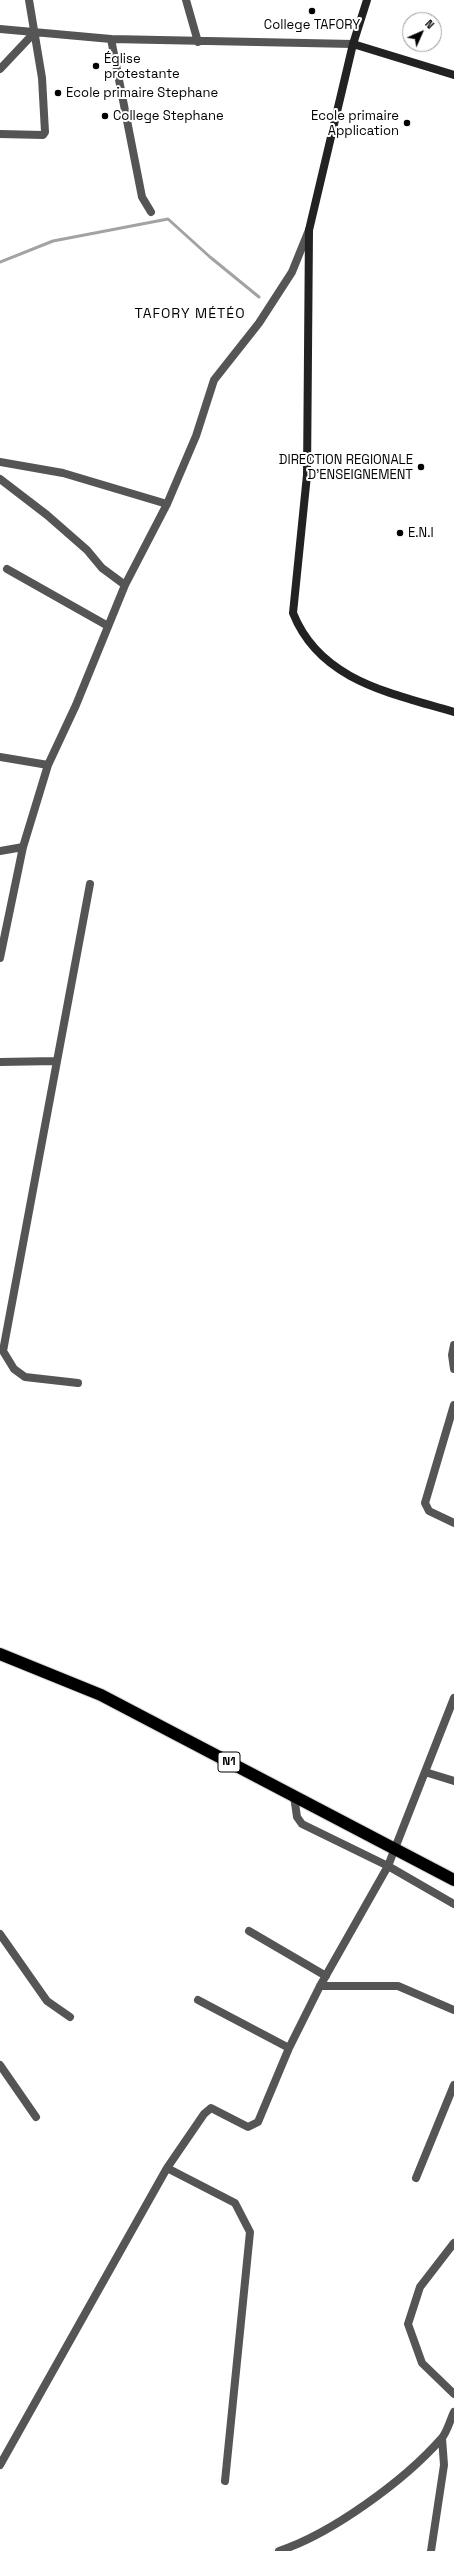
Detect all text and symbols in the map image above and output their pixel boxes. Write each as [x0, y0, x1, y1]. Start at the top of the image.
marker: College TAFORY [307, 6, 317, 16]
north arrow [402, 12, 442, 52]
place label: College TAFORY [264, 17, 360, 33]
text: N [422, 17, 437, 32]
place label: Église protestante [104, 51, 180, 82]
marker: Église protestante [91, 61, 101, 71]
place label: Ecole primaire Stephane [66, 85, 218, 101]
marker: Ecole primaire Stephane [53, 88, 63, 98]
place label: College Stephane [113, 108, 224, 124]
place label: Ecole primaire Application [311, 108, 399, 139]
marker: College Stephane [100, 111, 110, 121]
marker: Ecole primaire Application [402, 118, 412, 128]
district label: TAFORY MÉTÉO [134, 306, 246, 322]
place label: DIRECTION REGIONALE D'ENSEIGNEMENT [279, 452, 413, 483]
marker: DIRECTION REGIONALE D'ENSEIGNEMENT [416, 462, 426, 472]
place label: E.N.I [408, 525, 434, 541]
marker: E.N.I [395, 528, 405, 538]
road number: N1 [218, 1752, 240, 1772]

